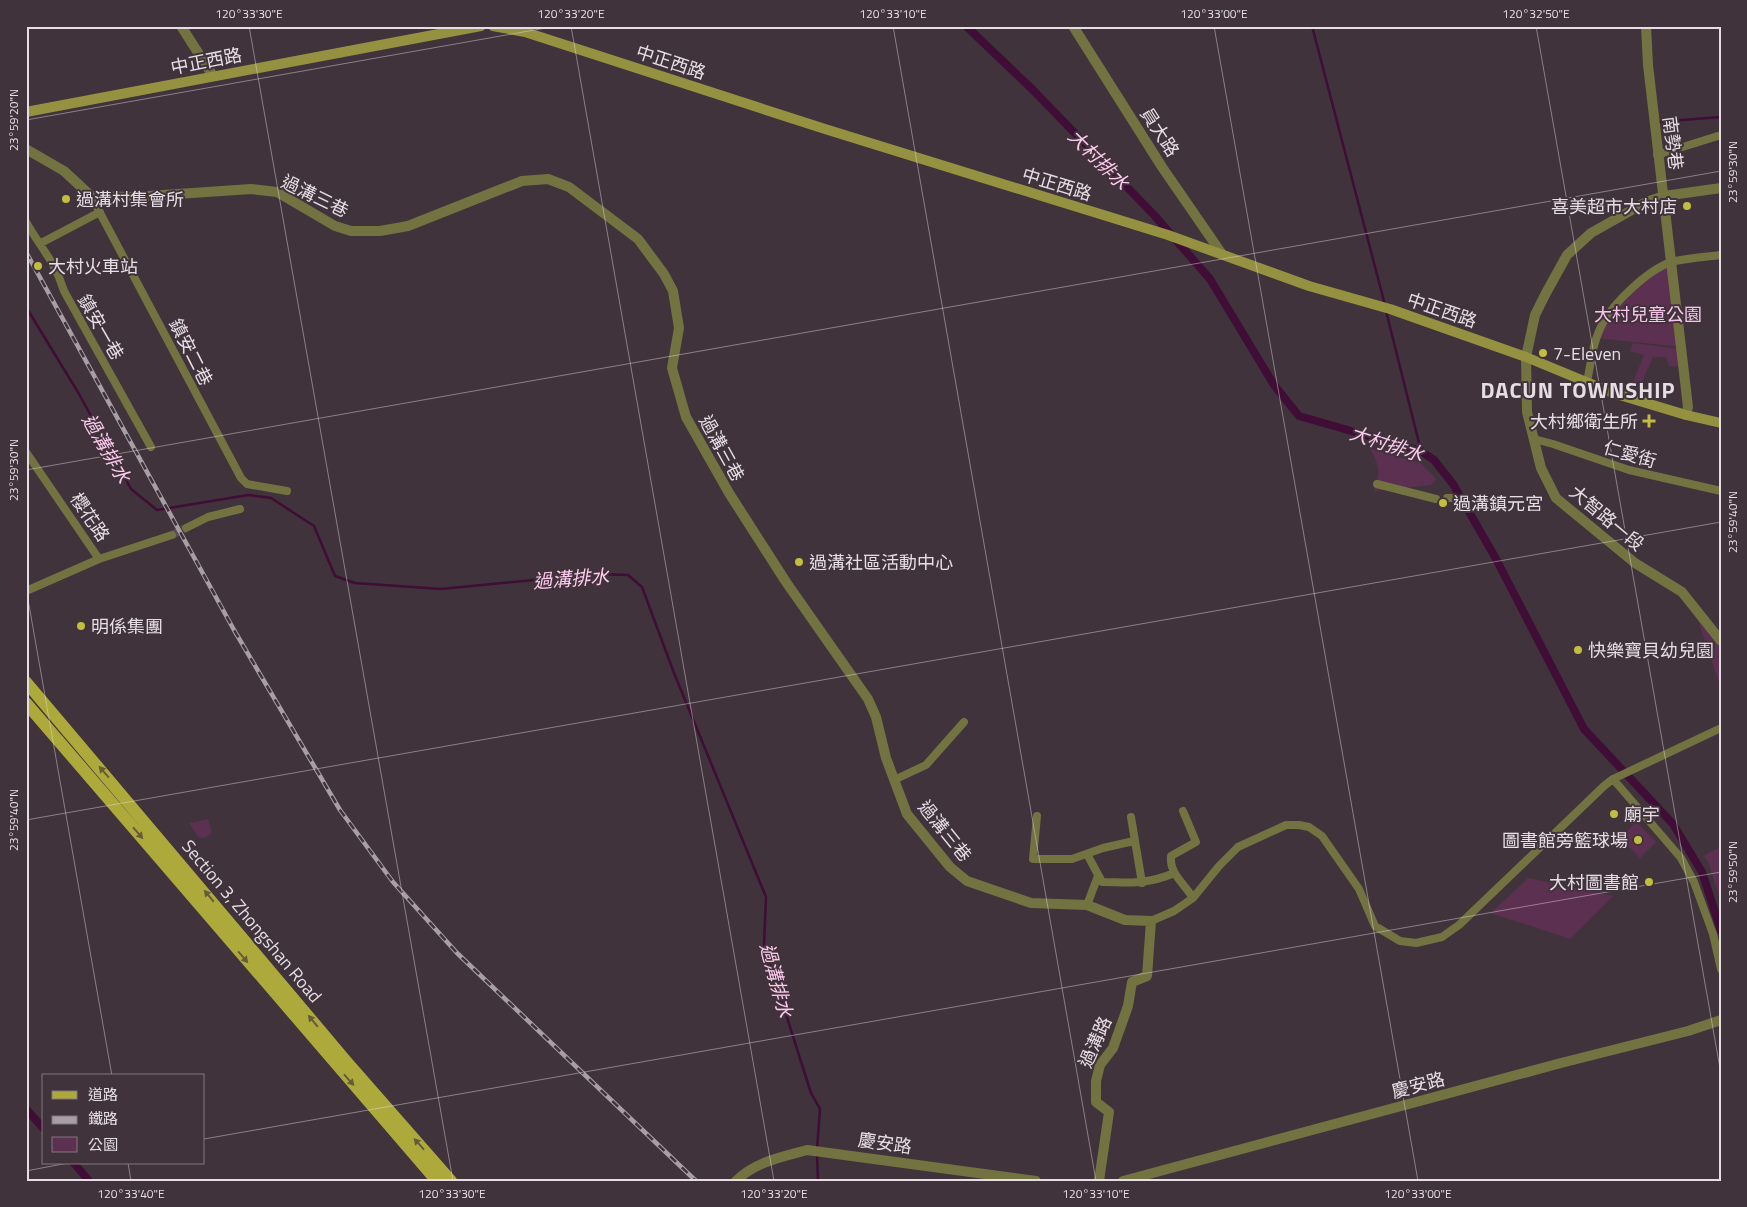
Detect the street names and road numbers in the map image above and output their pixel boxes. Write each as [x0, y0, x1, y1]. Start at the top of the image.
street label: 中正西路 [633, 38, 709, 86]
street label: 中正西路 [168, 41, 244, 81]
street label: 員大路 [1134, 102, 1186, 162]
street label: 南勢巷 [1656, 115, 1690, 171]
street label: 中正西路 [1019, 161, 1095, 207]
street label: 過溝三巷 [277, 168, 353, 224]
street label: 中正西路 [1404, 286, 1480, 334]
street label: 鎮安一巷 [71, 289, 131, 365]
street label: 鎮安二巷 [163, 314, 219, 390]
street label: 過溝三巷 [693, 410, 751, 486]
street label: 仁愛街 [1600, 434, 1660, 474]
street label: 大智路一段 [1564, 479, 1650, 557]
street label: 櫻花路 [64, 487, 116, 547]
street label: 過溝三巷 [912, 795, 978, 867]
street label: Section 3, Zhongshan Road [176, 834, 328, 1008]
street label: 過溝路 [1072, 1012, 1118, 1072]
street label: 慶安路 [1388, 1065, 1448, 1105]
street label: 慶安路 [856, 1126, 914, 1160]

